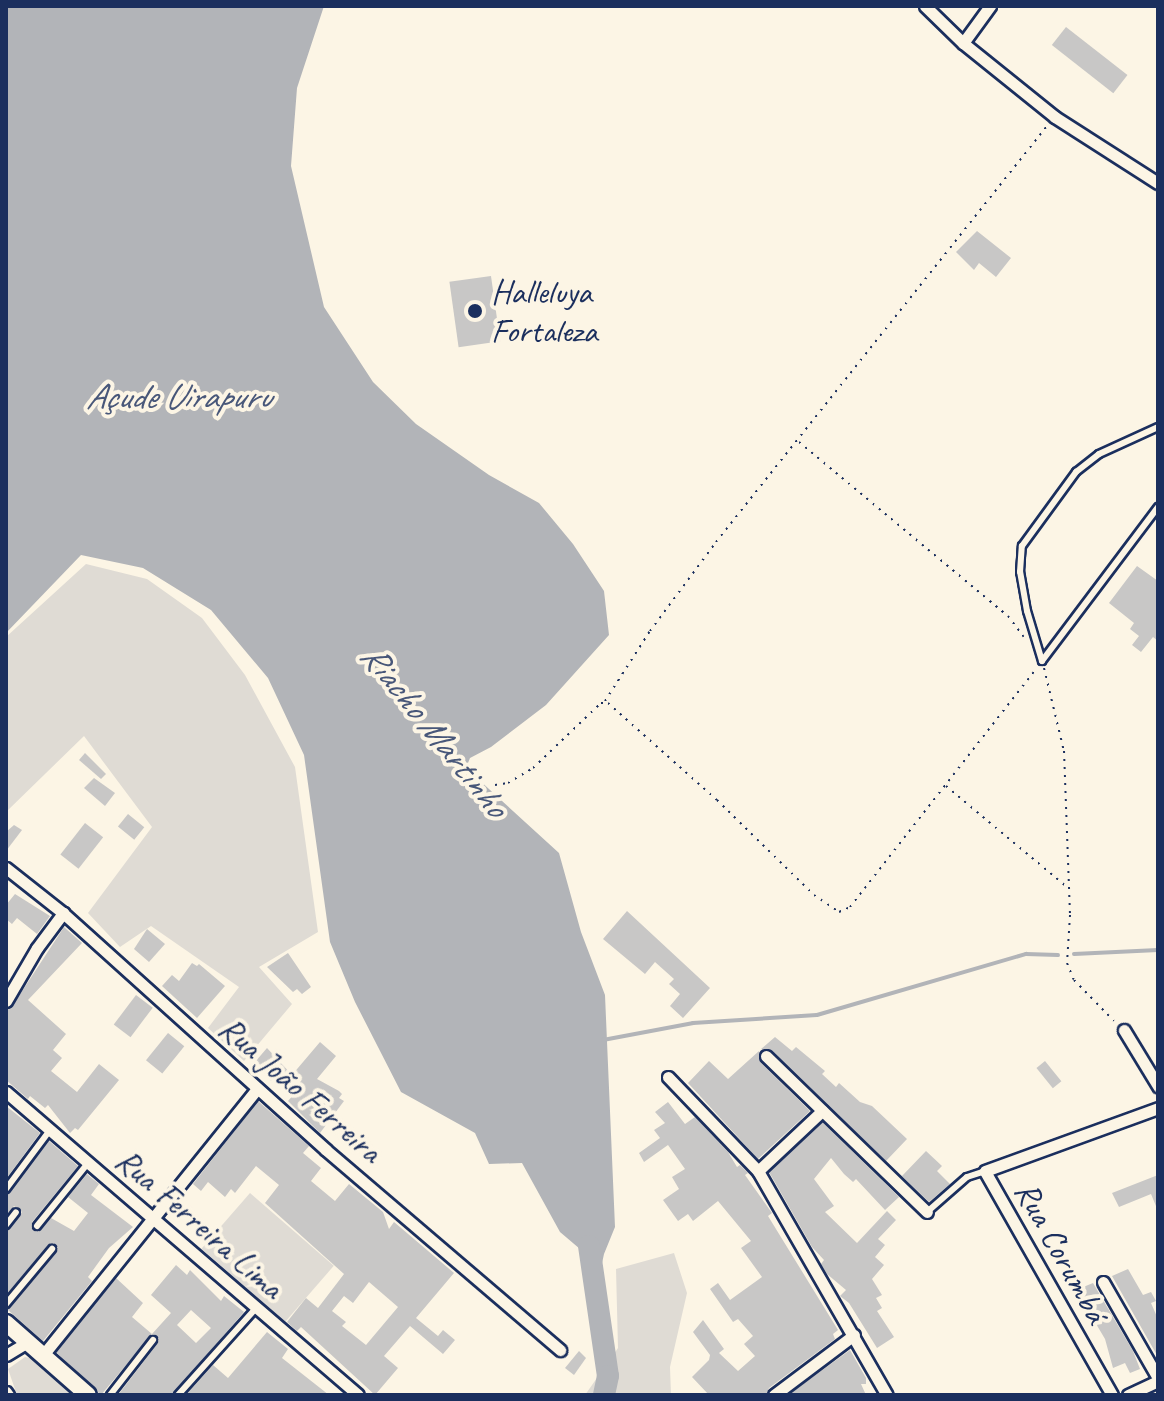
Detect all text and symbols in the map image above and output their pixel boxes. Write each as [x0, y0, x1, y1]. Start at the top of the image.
place label: Halleluya Fortaleza [491, 271, 597, 350]
marker: Halleluya Fortaleza [466, 302, 484, 320]
water label: Açude Uirapuru [86, 375, 270, 419]
water label: Riacho Martinho [351, 635, 517, 825]
street label: Rua João Ferreira [211, 1007, 391, 1171]
street label: Rua Ferreira Lima [108, 1139, 292, 1307]
street label: Rua Corumbá [1007, 1174, 1117, 1330]

